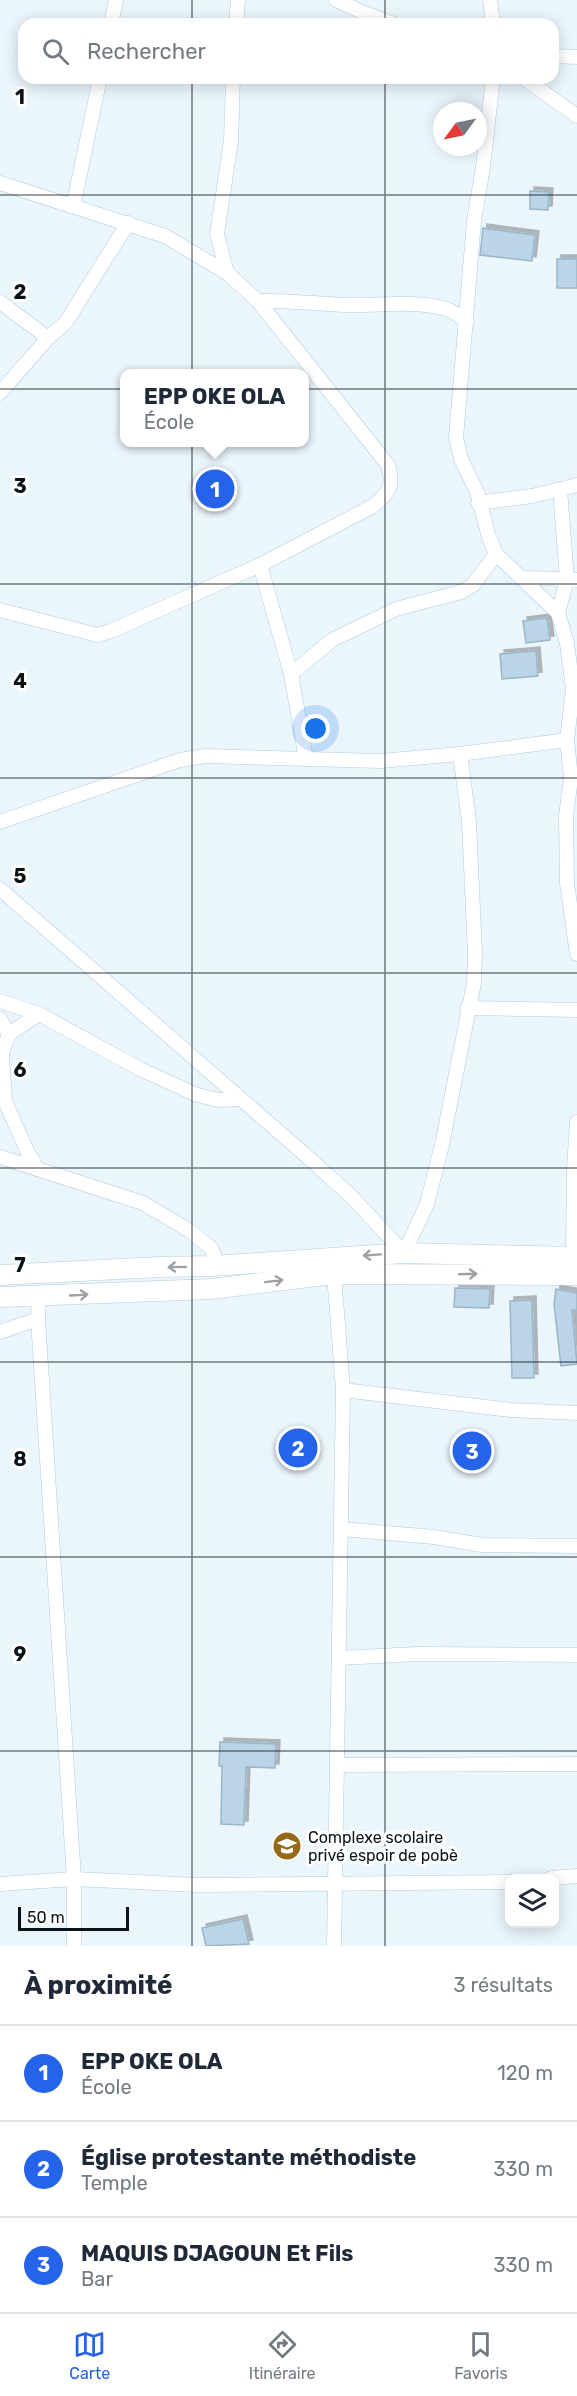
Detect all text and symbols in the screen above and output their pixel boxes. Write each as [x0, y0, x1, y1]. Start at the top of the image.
search box [18, 18, 559, 84]
icon: search [39, 35, 72, 68]
text: Rechercher [87, 38, 206, 65]
text: 1 [15, 85, 25, 109]
north arrow [433, 102, 487, 156]
text: 2 [14, 280, 27, 304]
popup [120, 369, 309, 447]
text: EPP OKE OLA [144, 383, 285, 410]
text: École [144, 410, 194, 434]
pin: 1 [196, 466, 234, 512]
text: 3 [13, 474, 27, 498]
text: 4 [13, 669, 27, 693]
your location [301, 714, 330, 743]
text: 5 [14, 864, 27, 888]
text: 6 [13, 1058, 27, 1082]
one-way arrow [362, 1250, 382, 1261]
text: 7 [14, 1253, 26, 1277]
one-way arrow [168, 1261, 188, 1273]
one-way arrow [458, 1269, 478, 1280]
one-way arrow [263, 1276, 283, 1287]
one-way arrow [69, 1289, 89, 1300]
pin: 2 [278, 1426, 318, 1470]
pin: 3 [452, 1428, 492, 1474]
text: 8 [13, 1447, 27, 1471]
text: 9 [14, 1642, 27, 1666]
place label: Complexe scolaire privé espoir de pobè [308, 1828, 458, 1865]
school or university icon: Complexe scolaire privé espoir de pobè [271, 1830, 303, 1862]
map controls [505, 1874, 559, 1928]
button: layers [505, 1874, 559, 1928]
scale bar [18, 1904, 129, 1932]
text: 50 m [27, 1908, 65, 1927]
text: À proximité [24, 1970, 173, 2001]
text: 3 résultats [454, 1973, 553, 1997]
text: EPP OKE OLA [81, 2048, 223, 2075]
text: 1 [39, 2061, 48, 2085]
text: 120 m [497, 2061, 553, 2085]
text: École [81, 2075, 132, 2099]
text: Église protestante méthodiste [81, 2144, 416, 2171]
text: 2 [37, 2157, 50, 2181]
text: 330 m [494, 2157, 553, 2181]
text: Temple [81, 2171, 148, 2195]
text: MAQUIS DJAGOUN Et Fils [81, 2240, 353, 2267]
text: 3 [37, 2253, 50, 2277]
text: 330 m [494, 2253, 553, 2277]
text: Bar [81, 2267, 113, 2291]
tab: Carte [69, 2328, 110, 2383]
tab: Itinéraire [249, 2328, 316, 2383]
tab: Favoris [454, 2328, 508, 2383]

